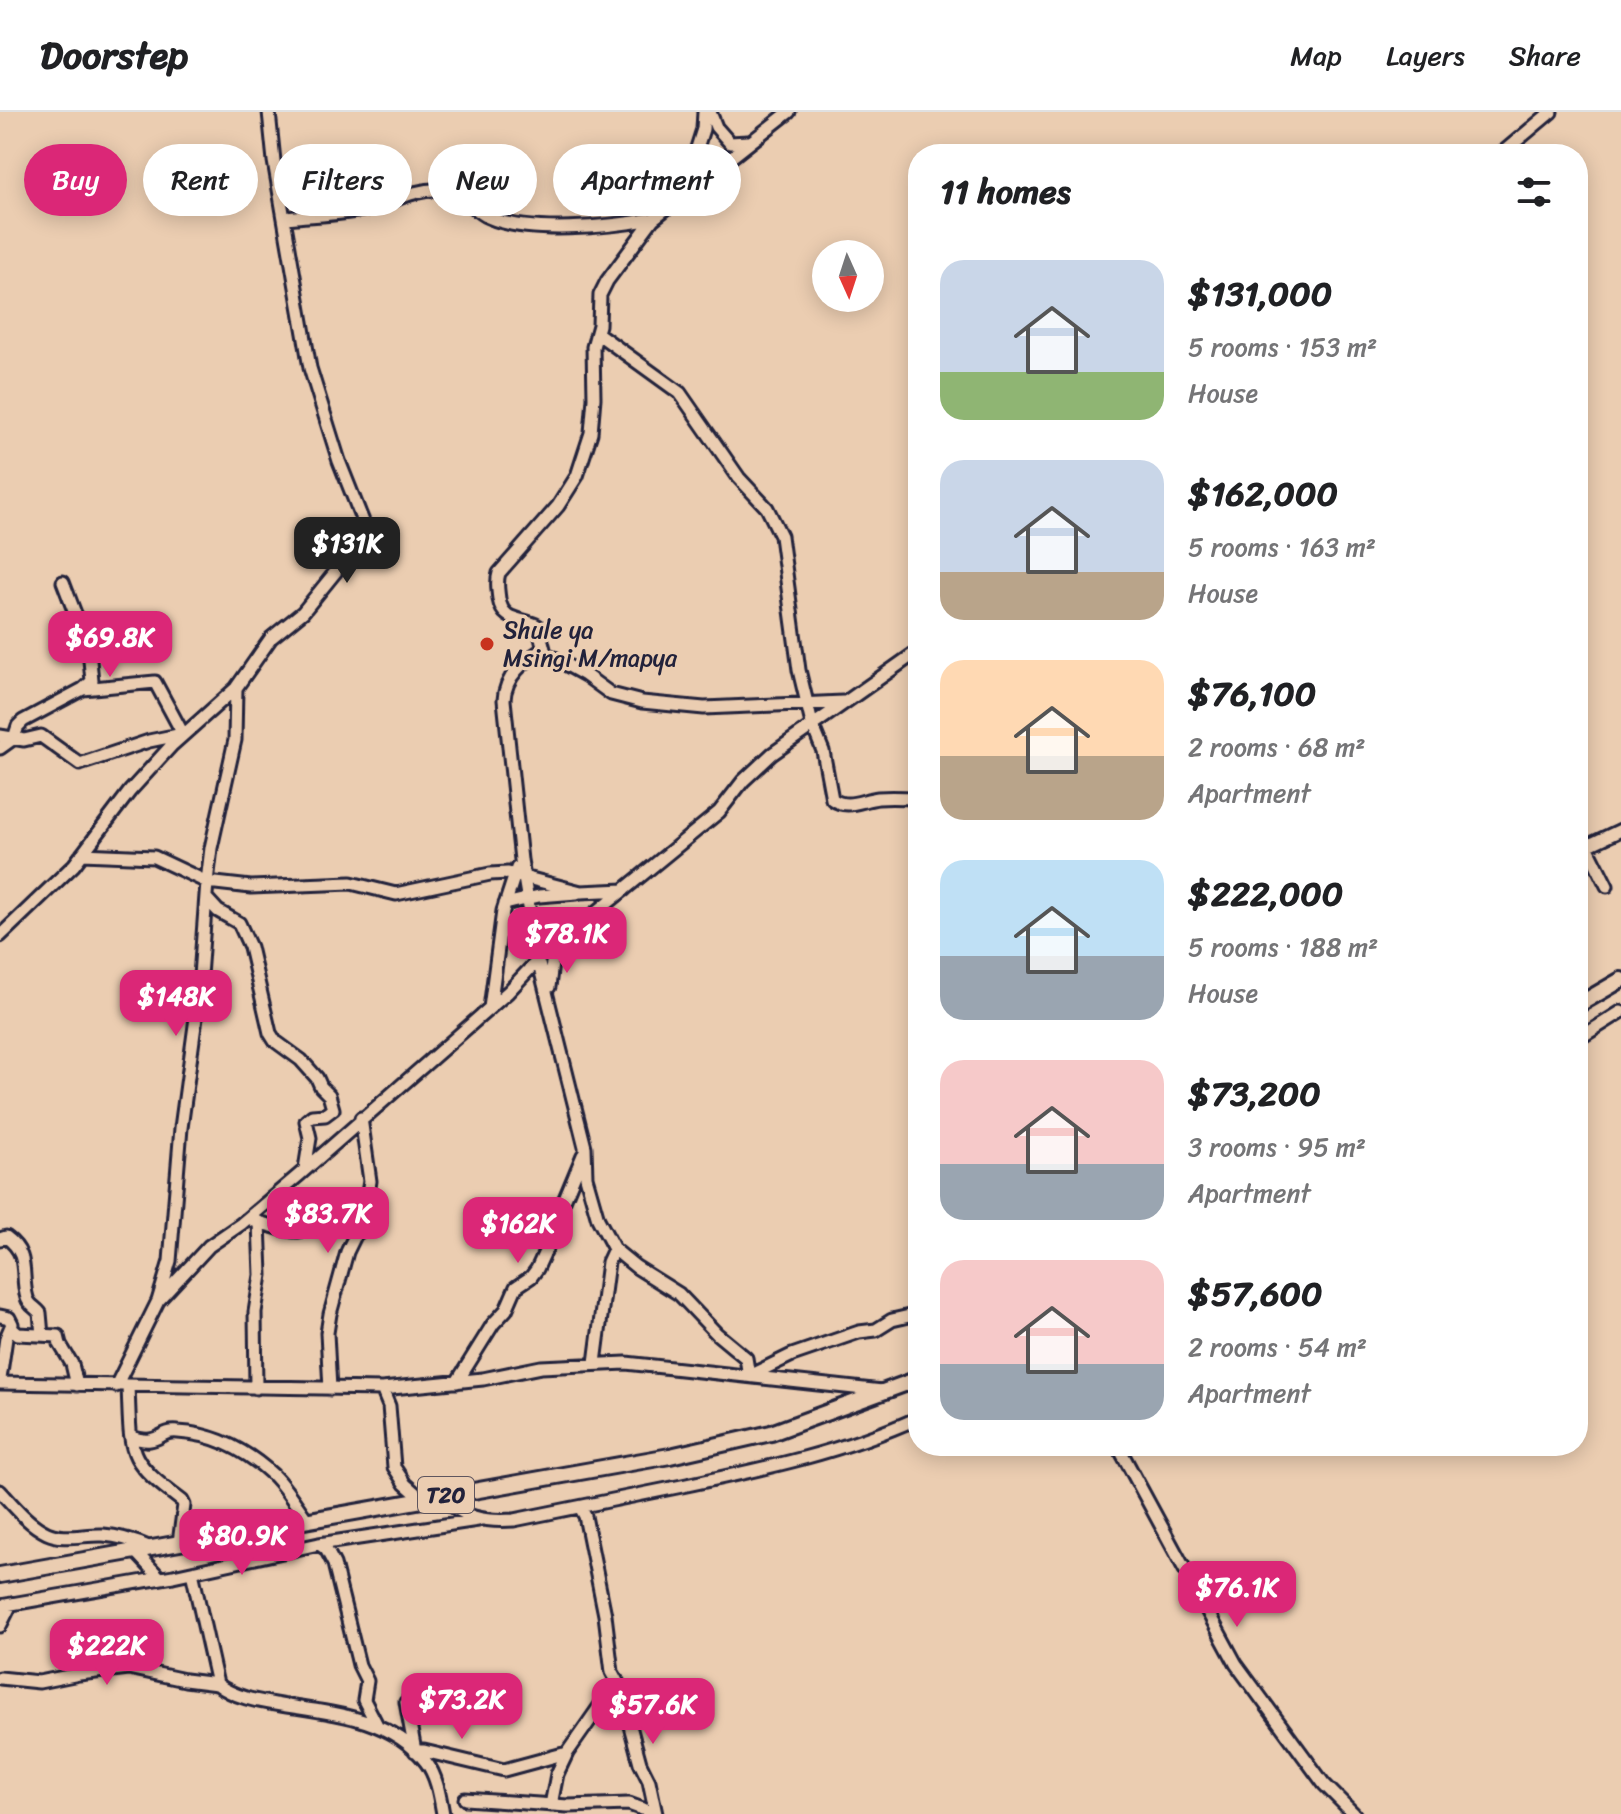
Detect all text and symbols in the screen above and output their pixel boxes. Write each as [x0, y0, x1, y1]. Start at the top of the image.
text: Doorstep [40, 22, 188, 89]
text: Map [1290, 31, 1342, 80]
text: Layers [1386, 31, 1465, 80]
text: Share [1509, 31, 1581, 80]
chip: Buy [24, 144, 127, 216]
chip: Rent [143, 144, 258, 216]
chip: Filters [274, 144, 412, 216]
chip: New [428, 144, 537, 216]
chip: Apartment [553, 144, 741, 216]
text: 11 homes [940, 162, 1071, 222]
icon: filters [1512, 170, 1556, 214]
north arrow [812, 240, 884, 312]
map controls [812, 240, 884, 312]
text: $131,000 [1188, 264, 1332, 324]
icon: home [1004, 292, 1100, 388]
text: 5 rooms · 153 m² [1188, 324, 1377, 370]
text: House [1188, 370, 1258, 416]
text: $162,000 [1188, 464, 1338, 524]
icon: home [1004, 492, 1100, 588]
pin: $131K [291, 517, 403, 585]
text: $131K [312, 520, 382, 566]
text: 5 rooms · 163 m² [1188, 524, 1376, 570]
text: House [1188, 570, 1258, 616]
place label: Shule ya Msingi M/mapya [503, 609, 678, 679]
pin: $69.8K [45, 611, 175, 679]
text: $69.8K [66, 614, 154, 660]
marker: Shule ya Msingi M/mapya [478, 635, 496, 653]
text: $76,100 [1188, 664, 1316, 724]
icon: home [1004, 692, 1100, 788]
text: 2 rooms · 68 m² [1188, 724, 1365, 770]
text: Apartment [1188, 770, 1311, 816]
text: $222,000 [1188, 864, 1343, 924]
icon: home [1004, 892, 1100, 988]
pin: $78.1K [502, 907, 632, 975]
text: $78.1K [526, 910, 608, 956]
text: 5 rooms · 188 m² [1188, 924, 1378, 970]
pin: $148K [120, 970, 232, 1038]
text: House [1188, 970, 1258, 1016]
text: $148K [138, 973, 214, 1019]
text: $73,200 [1188, 1064, 1321, 1124]
icon: home [1004, 1092, 1100, 1188]
text: 3 rooms · 95 m² [1188, 1124, 1366, 1170]
text: Apartment [1188, 1170, 1311, 1216]
pin: $83.7K [263, 1187, 393, 1255]
text: $83.7K [285, 1190, 371, 1236]
pin: $162K [462, 1197, 574, 1265]
text: $162K [481, 1200, 555, 1246]
text: $57,600 [1188, 1264, 1323, 1324]
icon: home [1004, 1292, 1100, 1388]
text: 2 rooms · 54 m² [1188, 1324, 1367, 1370]
text: Apartment [1188, 1370, 1311, 1416]
road number: T20 [418, 1477, 474, 1513]
pin: $80.9K [177, 1509, 307, 1577]
text: $80.9K [197, 1512, 287, 1558]
pin: $76.1K [1172, 1561, 1302, 1629]
text: $76.1K [1196, 1564, 1278, 1610]
pin: $222K [51, 1619, 163, 1687]
text: $222K [68, 1622, 146, 1668]
pin: $73.2K [397, 1673, 527, 1741]
text: $73.2K [419, 1676, 505, 1722]
pin: $57.6K [588, 1678, 718, 1746]
text: $57.6K [610, 1681, 696, 1727]

